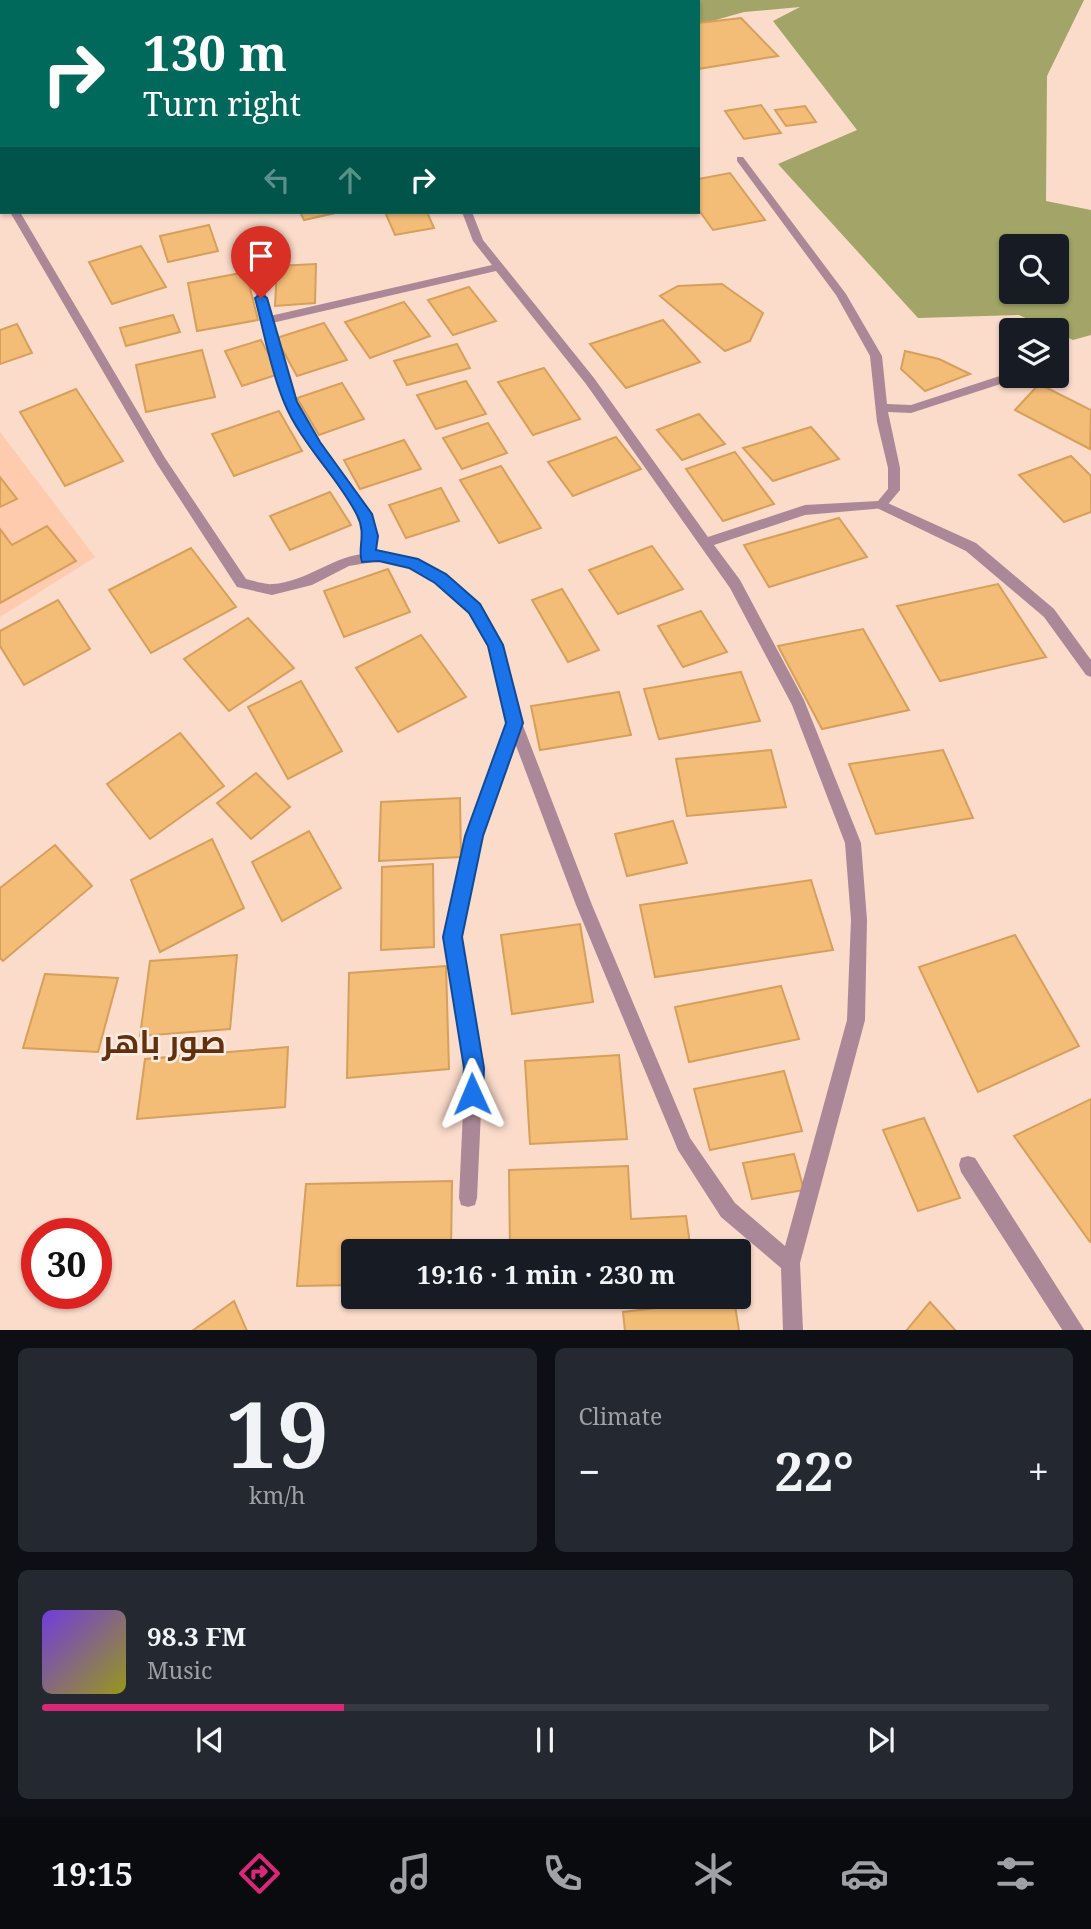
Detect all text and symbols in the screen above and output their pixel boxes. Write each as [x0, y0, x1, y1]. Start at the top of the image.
text: 130 m [143, 19, 287, 85]
icon: right [28, 28, 119, 119]
text: Turn right [143, 82, 301, 125]
icon: left [258, 161, 296, 199]
icon: ahead [331, 161, 369, 199]
icon: right [404, 161, 442, 199]
pin [231, 226, 291, 298]
map controls [999, 234, 1069, 388]
button: search [999, 234, 1069, 304]
icon: arrive [242, 237, 280, 275]
button: layers [999, 318, 1069, 388]
district label: صور باهر [101, 1019, 226, 1062]
position arrow [435, 1057, 509, 1131]
speed limit sign: 30 [21, 1218, 112, 1309]
text: 19:16 · 1 min · 230 m [416, 1256, 676, 1292]
text: 19 [226, 1371, 329, 1495]
text: Climate [579, 1400, 662, 1432]
text: 22° [774, 1435, 854, 1506]
text: − [579, 1445, 601, 1497]
text: + [1028, 1445, 1049, 1497]
text: km/h [249, 1479, 305, 1511]
text: 98.3 FM [147, 1618, 246, 1654]
text: Music [147, 1654, 212, 1686]
icon: previous [191, 1721, 229, 1759]
icon: pause [526, 1721, 564, 1759]
icon: next [862, 1721, 900, 1759]
icon: directions [235, 1849, 284, 1898]
icon: music [386, 1849, 435, 1898]
icon: phone [538, 1849, 587, 1898]
icon: climate [689, 1849, 738, 1898]
icon: car [840, 1849, 889, 1898]
icon: filters [991, 1849, 1040, 1898]
text: 19:15 [51, 1852, 133, 1895]

